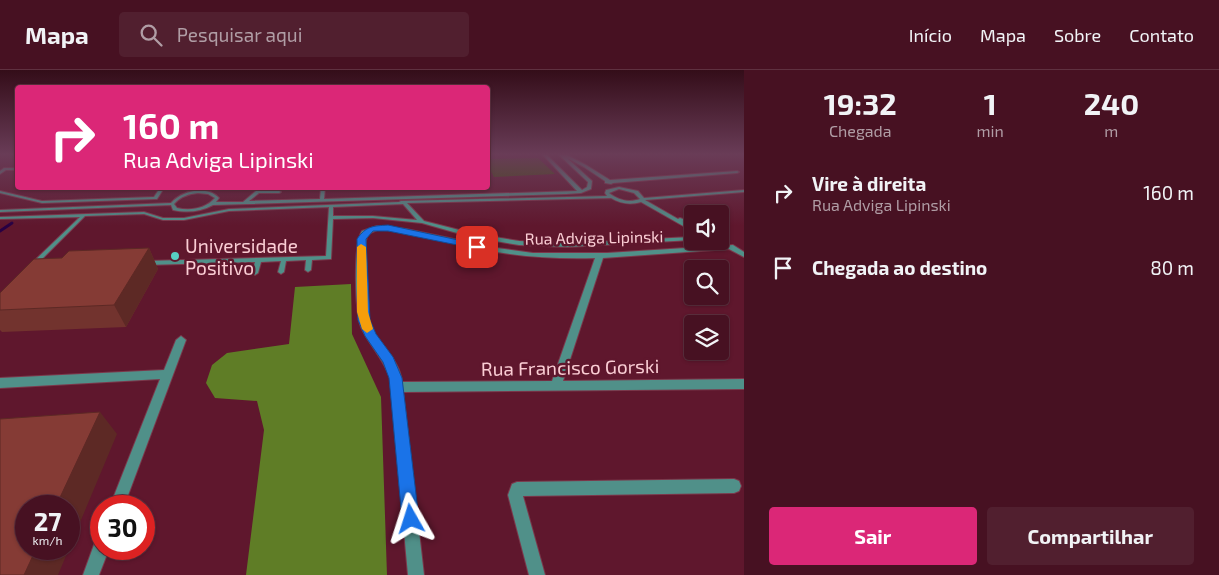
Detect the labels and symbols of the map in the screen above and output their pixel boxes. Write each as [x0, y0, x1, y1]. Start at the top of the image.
pin [456, 226, 498, 268]
street label: Rua Adviga Lipinski [524, 226, 664, 248]
place label: Universidade Positivo [185, 234, 298, 279]
marker: Universidade Positivo [169, 250, 181, 262]
street label: Rua Francisco Gorski [481, 354, 659, 380]
position arrow [384, 492, 436, 544]
speed limit sign: 30 [90, 495, 155, 560]

